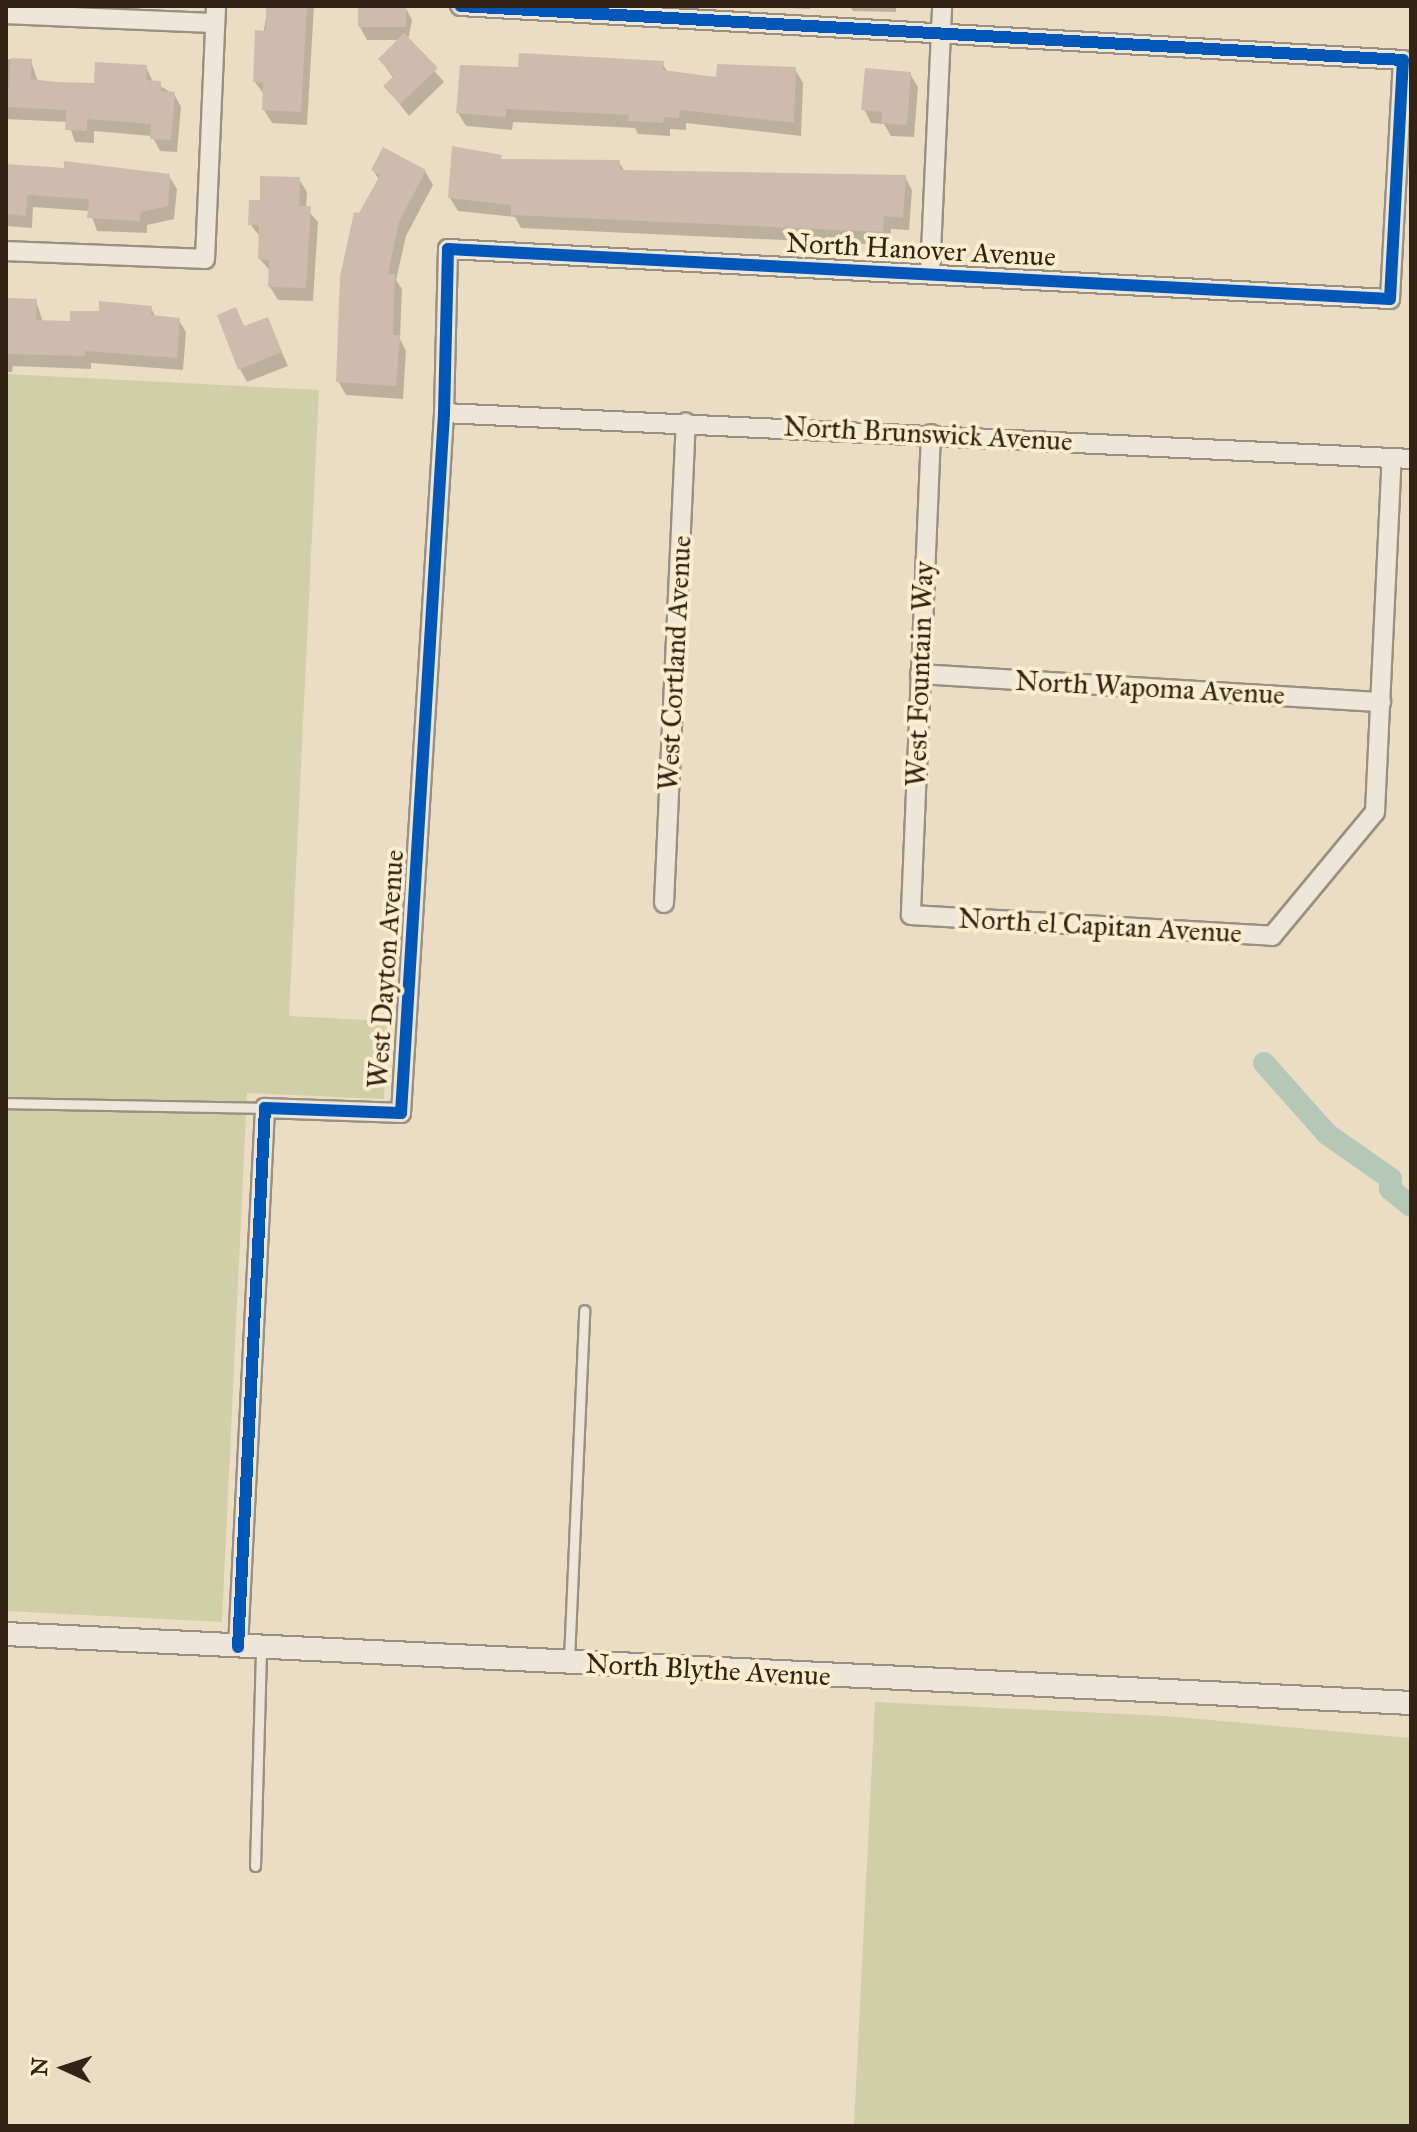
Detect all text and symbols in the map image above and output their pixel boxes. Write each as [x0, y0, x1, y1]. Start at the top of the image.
street label: North Hanover Avenue [785, 226, 1057, 274]
street label: North Brunswick Avenue [782, 410, 1074, 458]
street label: West Cortland Avenue [652, 534, 698, 792]
street label: West Fountain Way [899, 561, 941, 787]
street label: North Wapoma Avenue [1014, 664, 1286, 712]
street label: West Dayton Avenue [361, 848, 411, 1090]
street label: North el Capitan Avenue [957, 902, 1243, 950]
street label: North Blythe Avenue [585, 1647, 831, 1693]
north arrow [24, 2028, 104, 2108]
text: N [26, 2057, 54, 2077]

